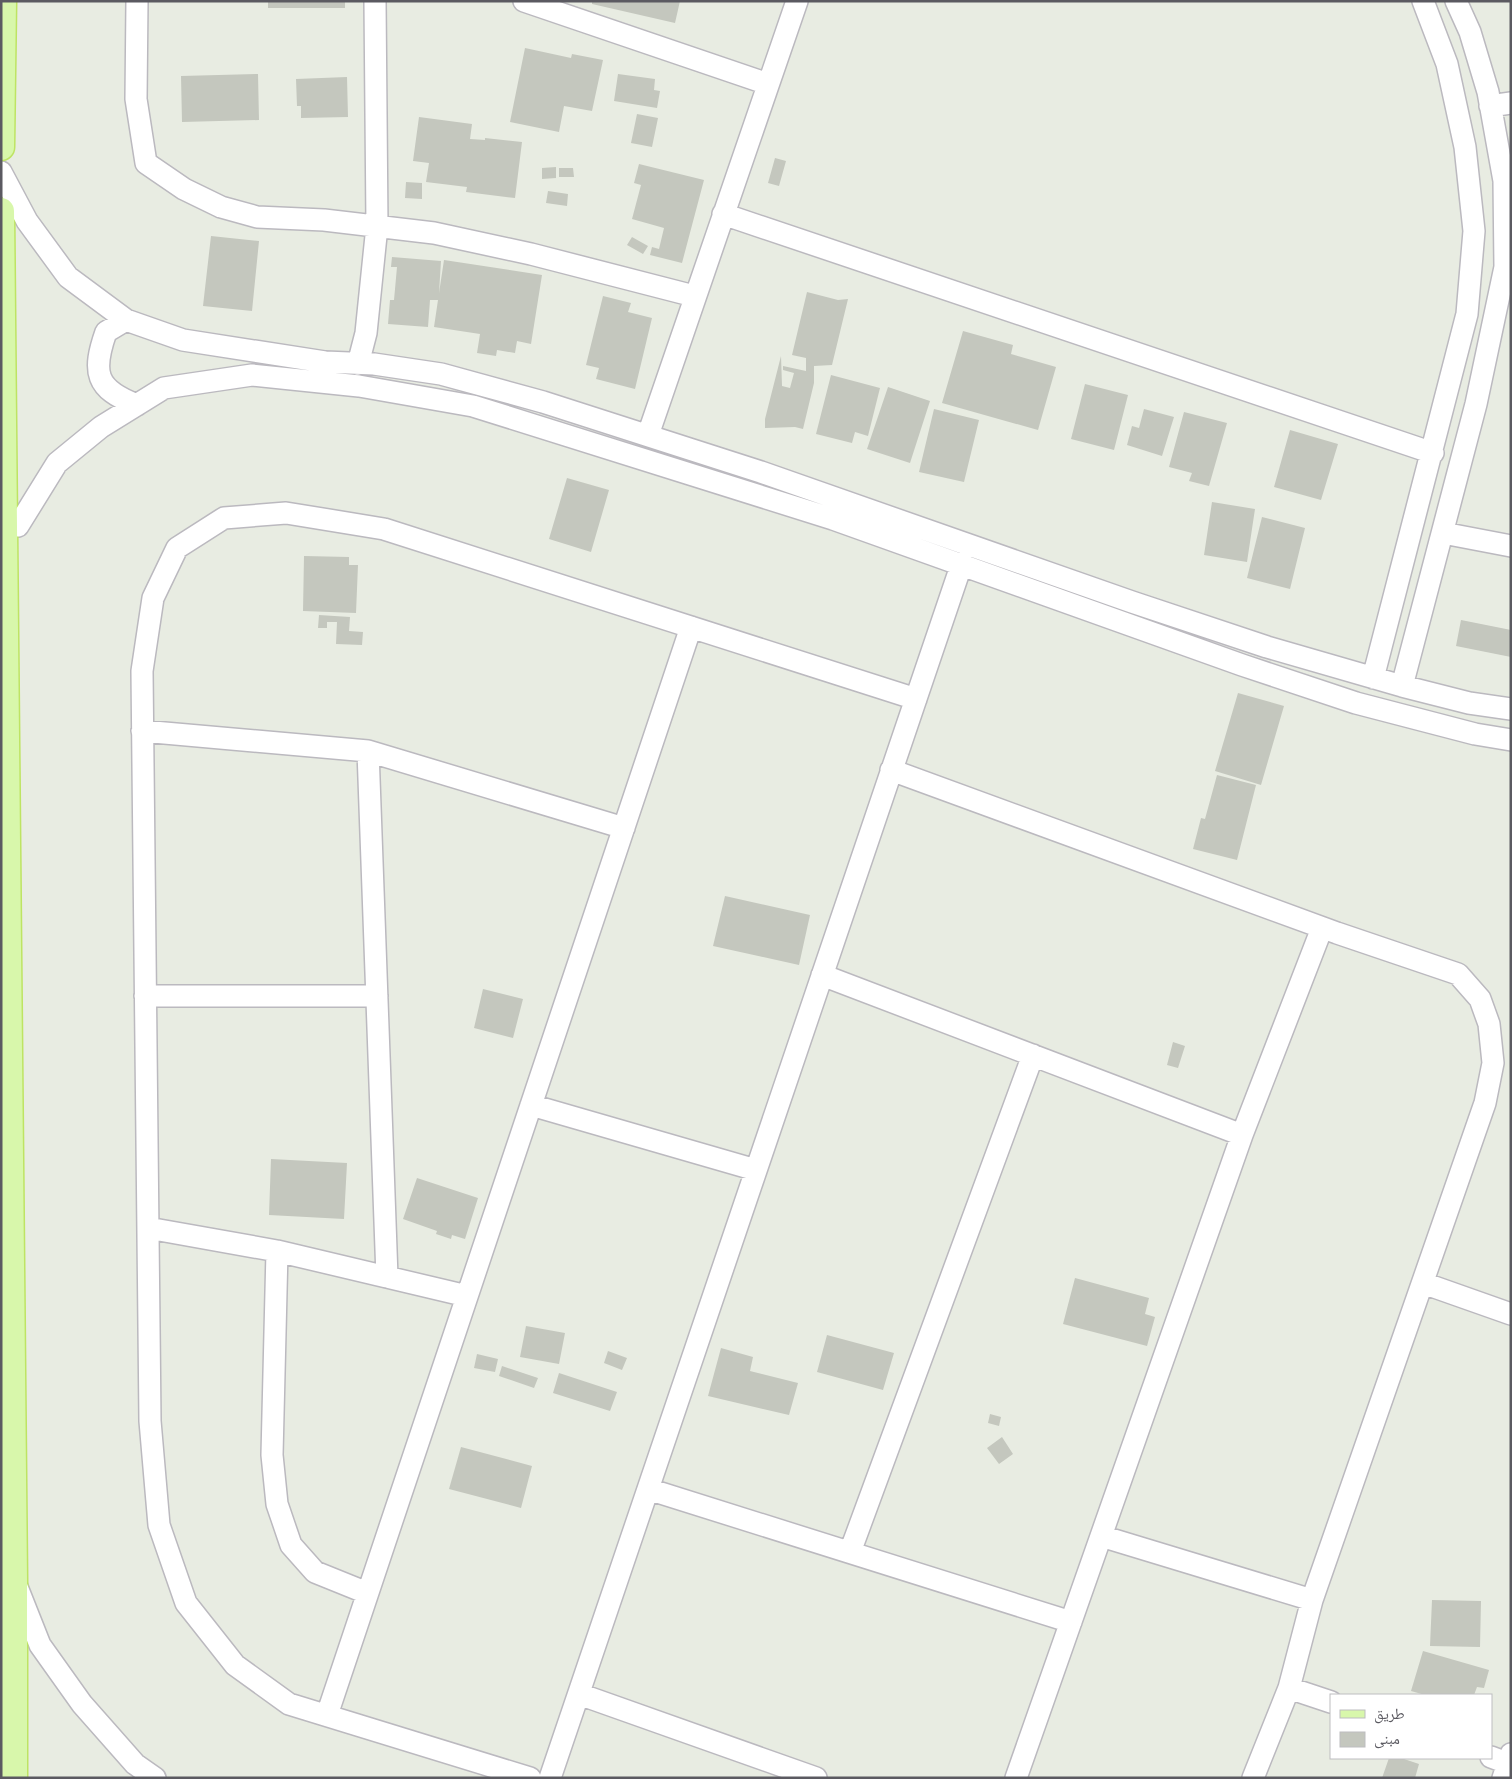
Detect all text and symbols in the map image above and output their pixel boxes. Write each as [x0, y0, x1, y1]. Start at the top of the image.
legend [1330, 1694, 1492, 1759]
text: طريق [1374, 1705, 1405, 1724]
text: مبنى [1374, 1730, 1400, 1749]

